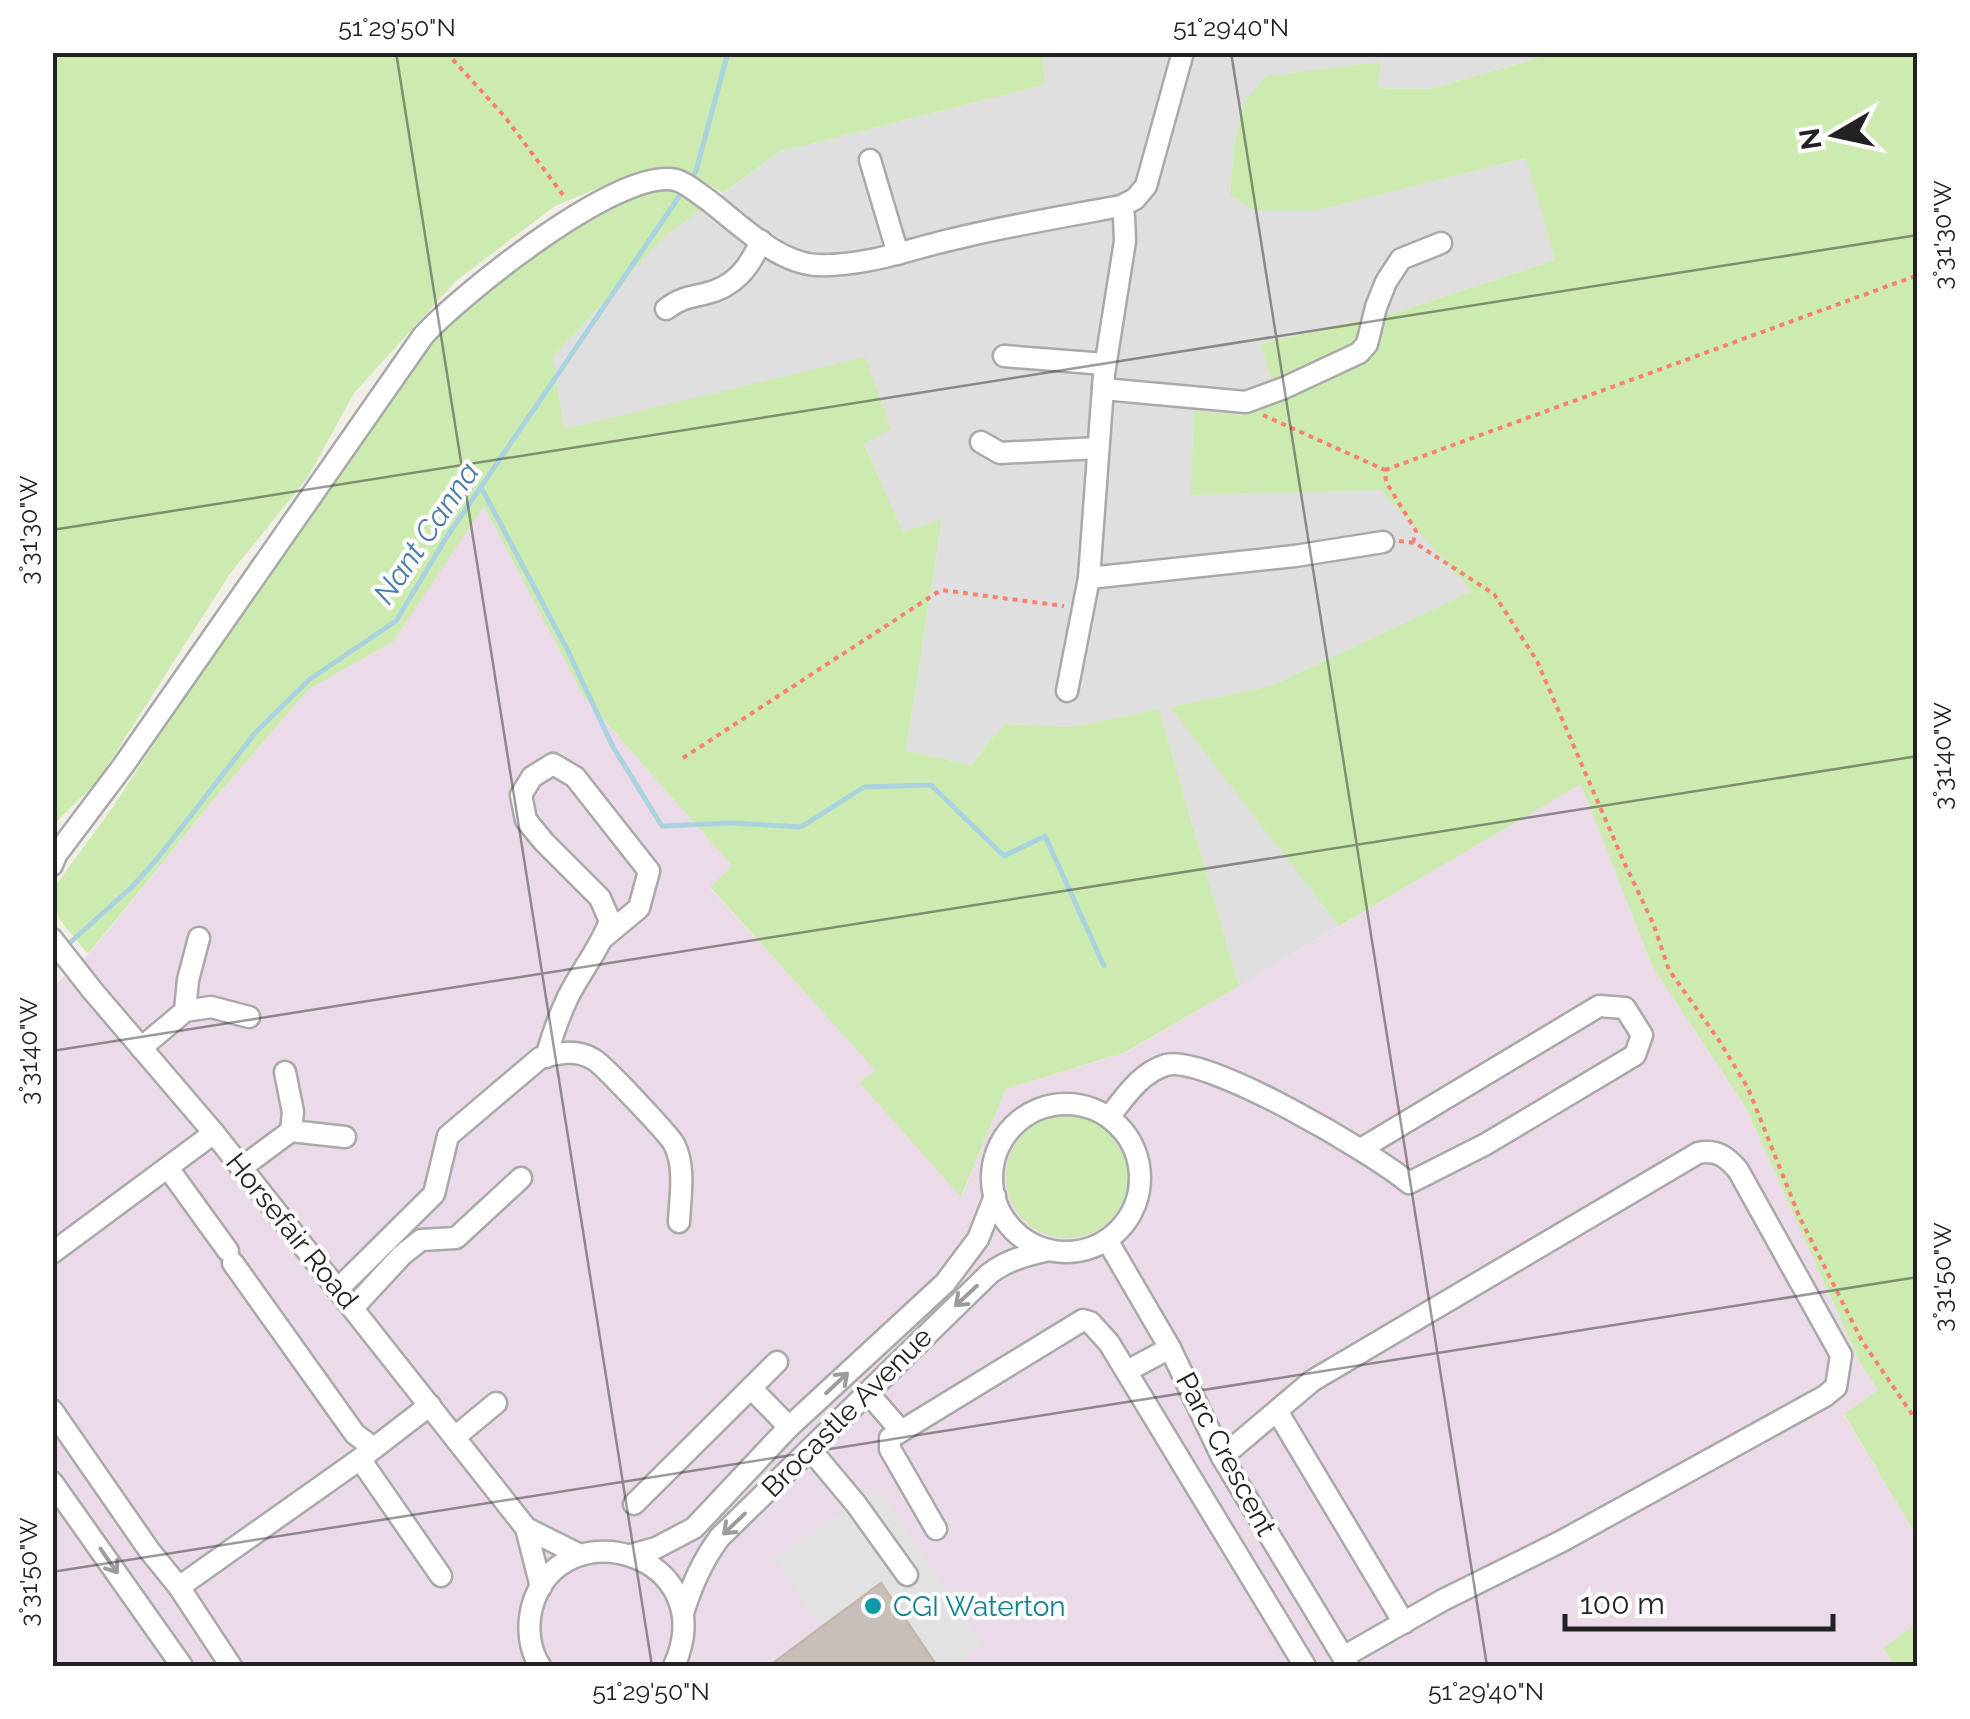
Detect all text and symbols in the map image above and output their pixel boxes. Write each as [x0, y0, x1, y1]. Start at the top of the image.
text: 51°29'50"N [338, 12, 456, 42]
text: 51°29'40"N [1173, 12, 1289, 42]
north arrow [1785, 85, 1885, 185]
text: N [1793, 126, 1829, 152]
text: 3°31'30"W [1927, 180, 1957, 290]
water label: Nant Canna [366, 456, 486, 610]
text: 3°31'30"W [13, 475, 43, 585]
text: 3°31'40"W [1927, 702, 1957, 810]
text: 3°31'40"W [13, 997, 43, 1105]
street label: Horsefair Road [219, 1147, 365, 1315]
text: 3°31'50"W [1927, 1222, 1957, 1332]
one-way arrow [954, 1284, 978, 1308]
street label: Brocastle Avenue [755, 1320, 939, 1504]
street label: Parc Crescent [1169, 1367, 1283, 1542]
one-way arrow [824, 1372, 849, 1395]
one-way arrow [722, 1511, 746, 1535]
text: 3°31'50"W [13, 1517, 43, 1627]
one-way arrow [98, 1547, 119, 1574]
scale bar [1565, 1569, 1832, 1631]
text: 100 m [1580, 1586, 1665, 1621]
place label: CGI Waterton [893, 1590, 1066, 1623]
marker: CGI Waterton [862, 1595, 884, 1617]
text: 51°29'50"N [592, 1676, 710, 1706]
text: 51°29'40"N [1428, 1676, 1544, 1706]

